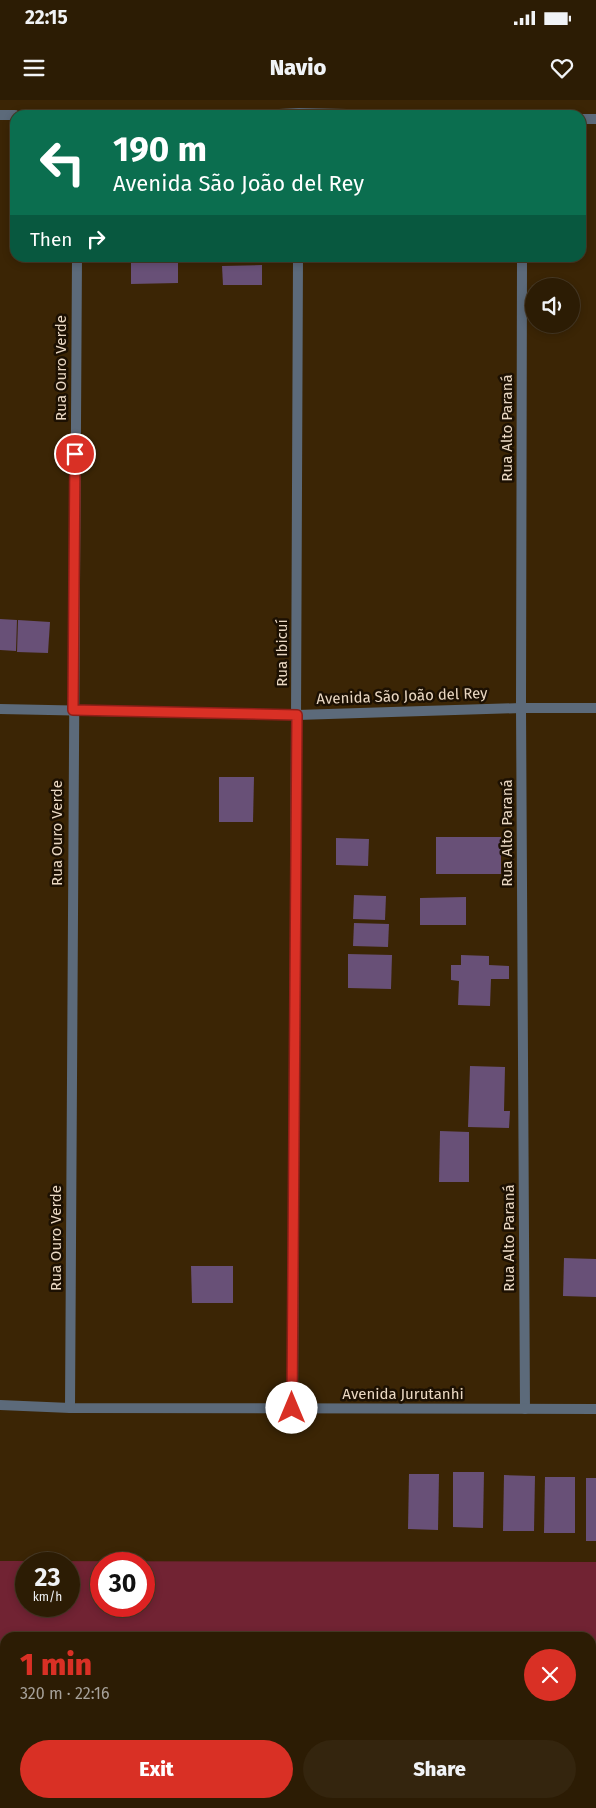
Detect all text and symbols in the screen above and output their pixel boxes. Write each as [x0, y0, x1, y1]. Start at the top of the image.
text: 22:15 [25, 6, 68, 29]
icon: menu [20, 54, 48, 82]
text: Navio [270, 54, 326, 81]
icon: heart [548, 54, 576, 82]
text: 190 m [113, 128, 207, 170]
icon: left [30, 130, 95, 195]
text: Avenida São João del Rey [113, 170, 364, 197]
icon: right [82, 225, 110, 253]
text: Then [30, 228, 72, 251]
map controls [525, 278, 580, 333]
button: sound [525, 278, 580, 333]
street label: Rua Ouro Verde [52, 315, 70, 421]
street label: Rua Alto Paraná [498, 374, 516, 482]
pin [54, 433, 96, 475]
icon: arrive [61, 440, 89, 468]
street label: Rua Ibicuí [273, 619, 291, 687]
street label: Avenida São João del Rey [316, 684, 488, 708]
street label: Rua Alto Paraná [498, 779, 516, 887]
street label: Rua Ouro Verde [48, 780, 66, 886]
street label: Rua Alto Paraná [500, 1184, 518, 1292]
street label: Rua Ouro Verde [47, 1185, 65, 1291]
position arrow [265, 1381, 317, 1433]
street label: Avenida Jurutanhi [342, 1385, 464, 1403]
speed limit sign: 30 [90, 1552, 155, 1617]
text: 23 [35, 1563, 60, 1593]
text: km/h [33, 1590, 62, 1604]
text: 1 min [20, 1647, 92, 1683]
button: close [524, 1649, 576, 1701]
text: 320 m · 22:16 [20, 1684, 109, 1703]
button: Exit [20, 1740, 293, 1798]
button: Share [303, 1740, 576, 1798]

